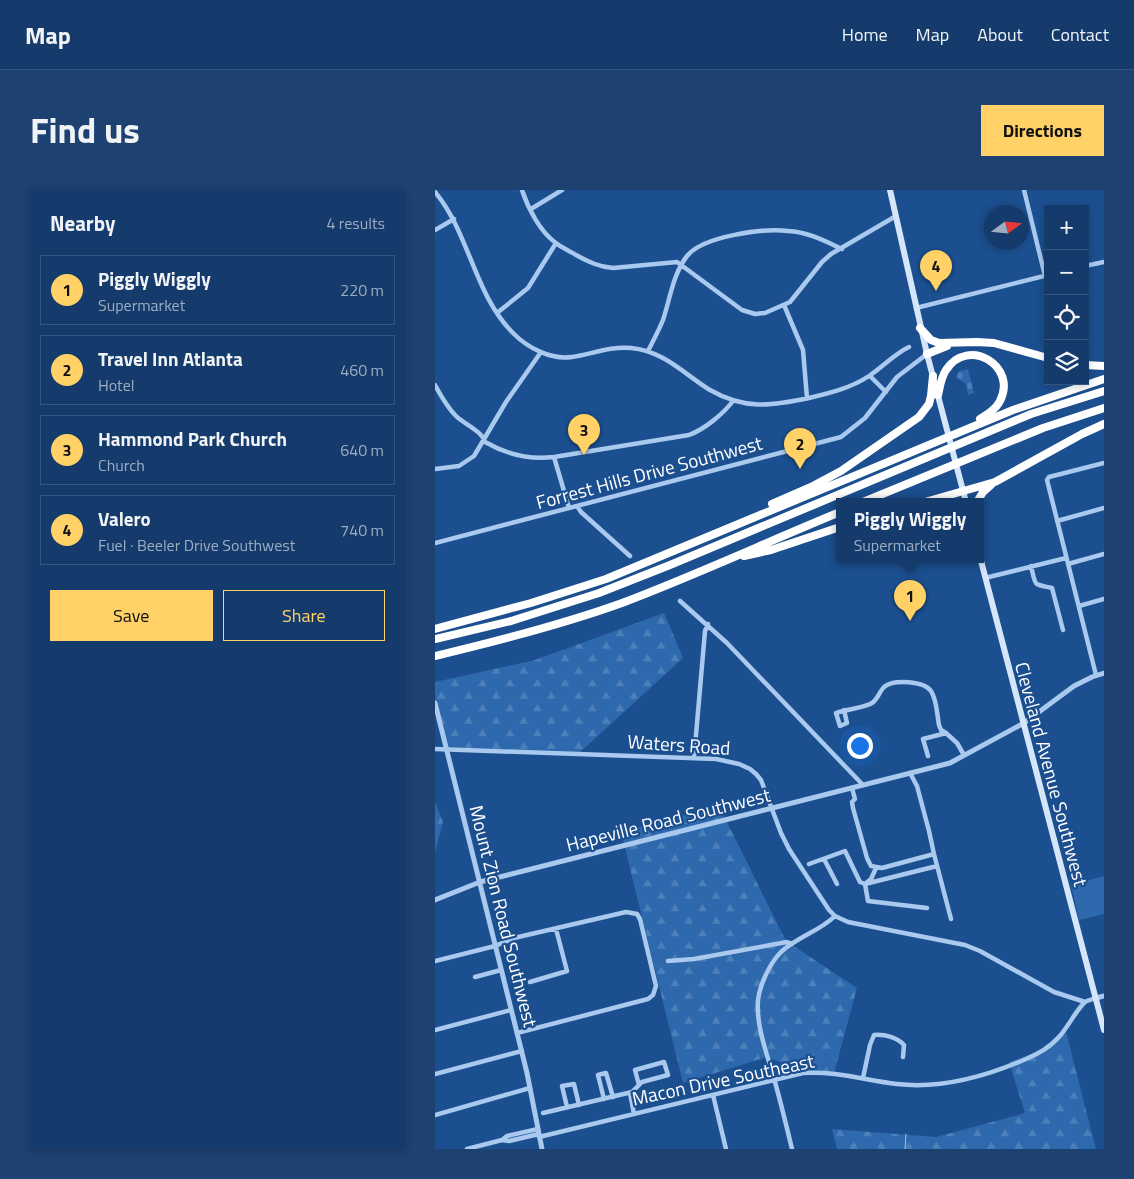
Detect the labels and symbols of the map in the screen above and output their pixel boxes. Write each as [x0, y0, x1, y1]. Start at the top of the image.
north arrow [984, 205, 1029, 250]
pin: 4 [920, 250, 952, 291]
pin: 3 [568, 414, 600, 455]
street label: Forrest Hills Drive Southwest [533, 428, 766, 516]
pin: 2 [784, 428, 816, 469]
pin: 1 [894, 580, 926, 621]
street label: Cleveland Avenue Southwest [1008, 659, 1096, 890]
street label: Waters Road [627, 726, 731, 762]
your location [847, 733, 873, 759]
street label: Hapeville Road Southwest [563, 779, 774, 858]
street label: Mount Zion Road Southwest [462, 802, 546, 1030]
street label: Macon Drive Southeast [629, 1045, 817, 1112]

